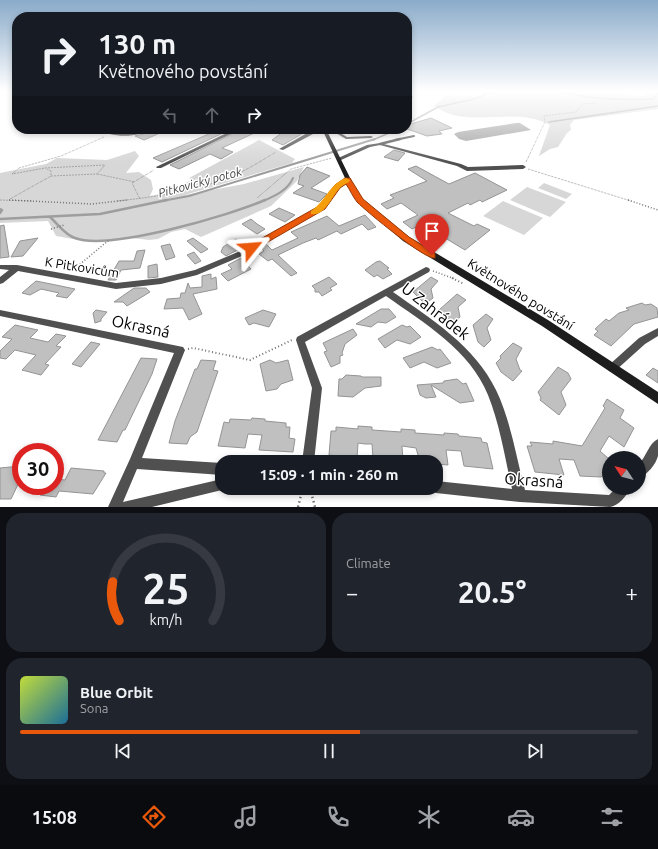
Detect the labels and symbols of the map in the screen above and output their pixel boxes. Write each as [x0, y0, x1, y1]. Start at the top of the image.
water label: Pitkovický potok [157, 164, 244, 199]
pin [415, 214, 449, 255]
position arrow [230, 227, 272, 269]
street label: K Pitkovicům [44, 254, 120, 280]
street label: Květnového povstání [465, 256, 577, 333]
street label: U Zahrádek [398, 279, 474, 343]
street label: Okrasná [110, 311, 172, 341]
speed limit sign: 30 [12, 443, 64, 495]
north arrow [602, 451, 646, 495]
street label: Okrasná [504, 469, 564, 491]

